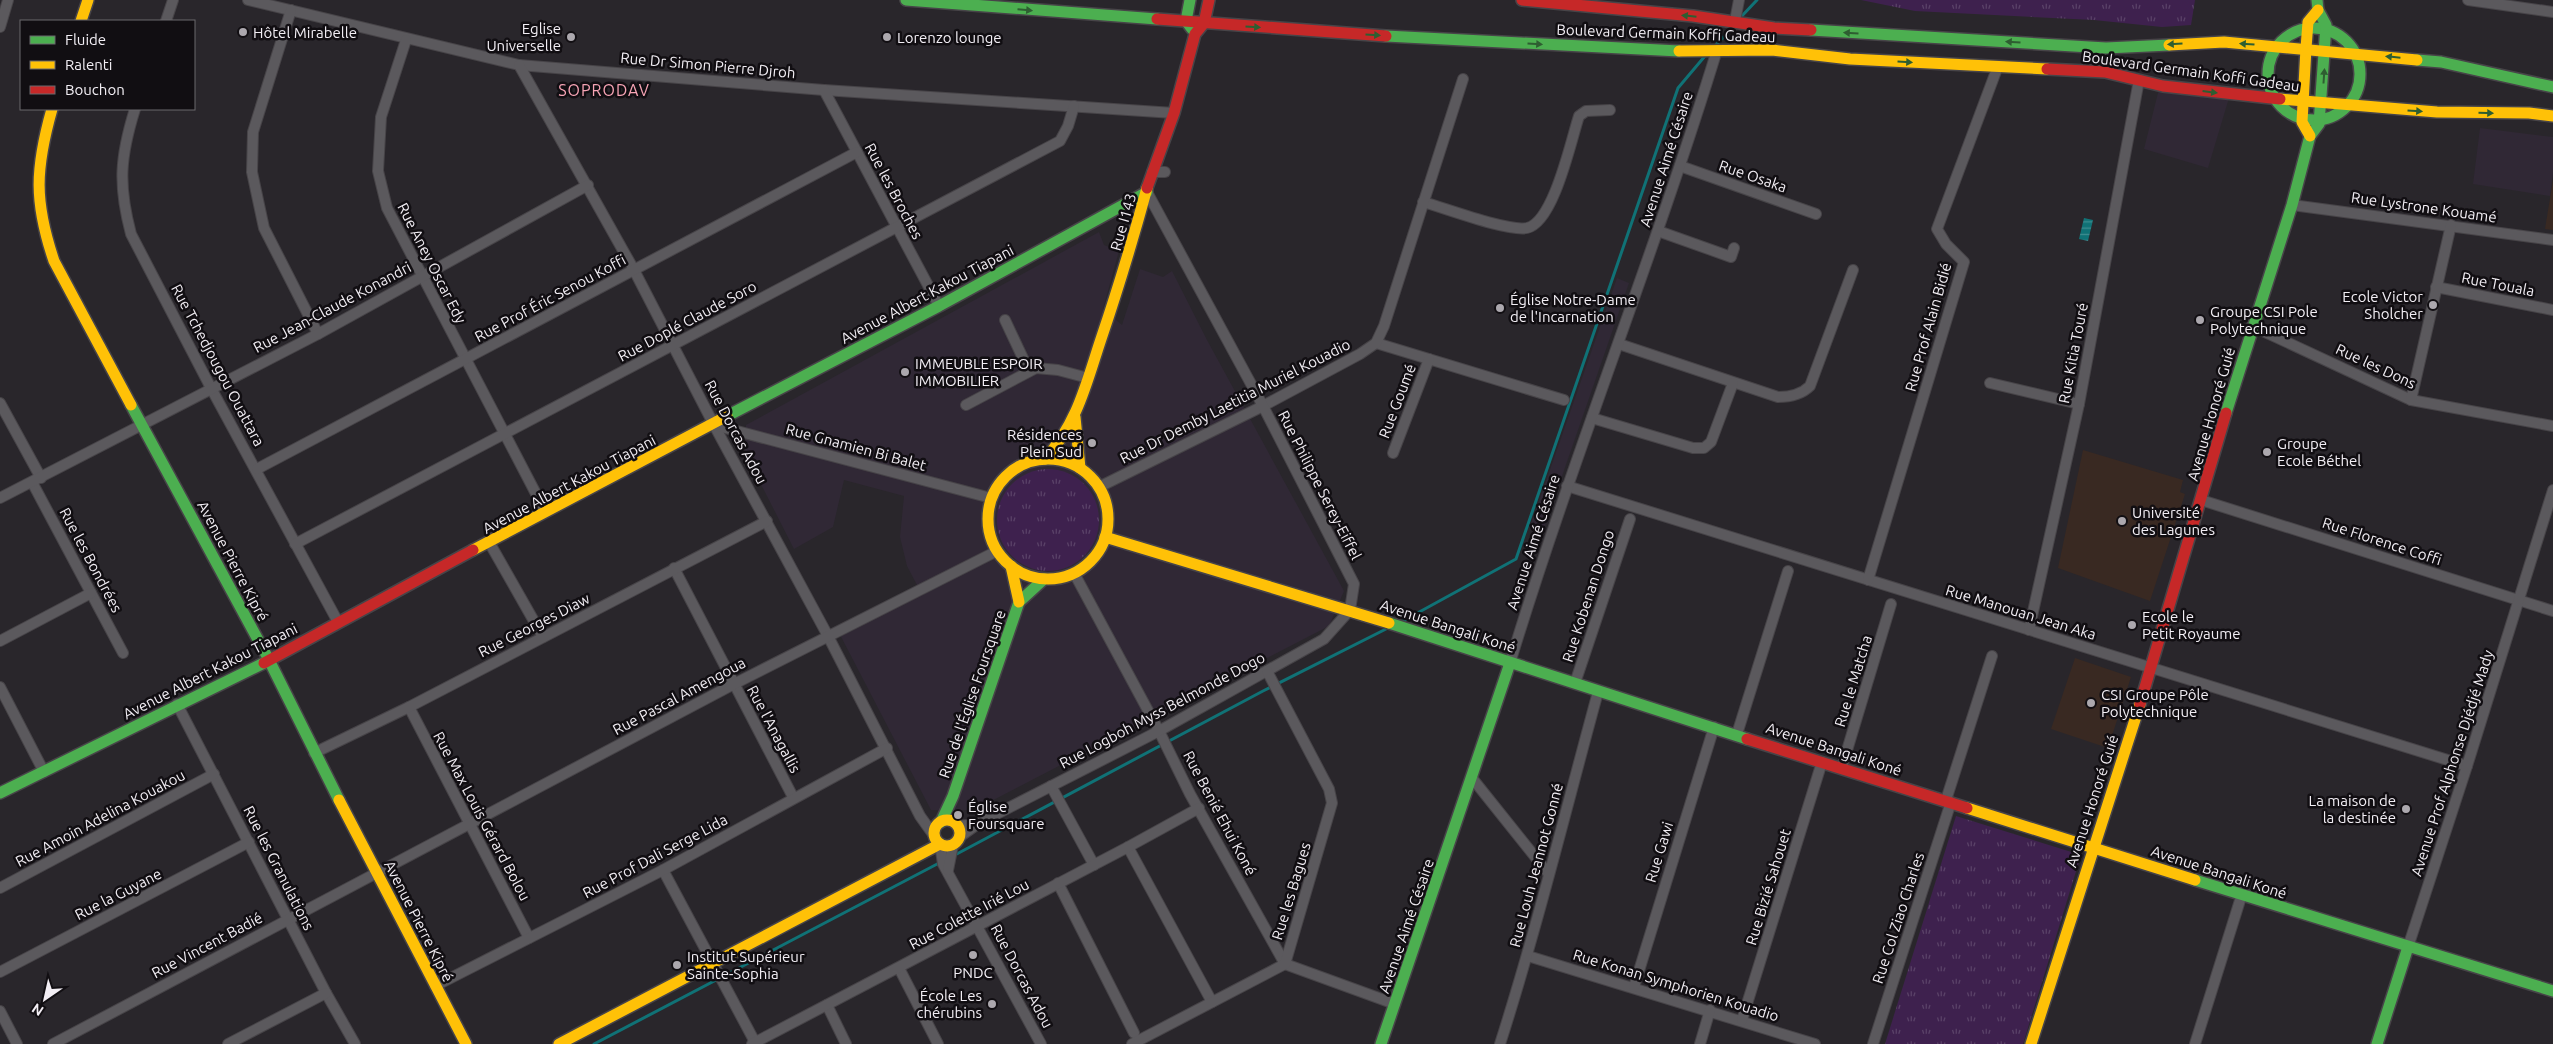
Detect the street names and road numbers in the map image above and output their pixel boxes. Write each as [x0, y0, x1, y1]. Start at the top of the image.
street label: Boulevard Germain Koffi Gadeau [1556, 21, 1776, 45]
street label: Boulevard Germain Koffi Gadeau [2081, 47, 2301, 95]
street label: Rue Dr Simon Pierre Djroh [620, 49, 796, 81]
street label: Avenue Aimé Césaire [1636, 89, 1696, 229]
street label: Rue les Broches [862, 140, 926, 242]
street label: Rue Osaka [1717, 156, 1789, 196]
street label: Rue Lystrone Kouamé [2350, 188, 2498, 226]
street label: Rue I143 [1107, 191, 1139, 253]
street label: Rue Aney Oscar Edy [394, 200, 470, 326]
street label: Avenue Albert Kakou Tiapani [838, 241, 1016, 347]
street label: Rue Prof Éric Senou Koffi [472, 251, 628, 345]
street label: Rue Jean-Claude Konandri [250, 258, 414, 356]
street label: Rue Prof Alain Bidié [1901, 261, 1955, 393]
street label: Rue Touala [2460, 269, 2536, 299]
street label: Rue Doplé Claude Soro [615, 277, 759, 365]
street label: Rue Tchedjougou Ouattara [168, 281, 268, 449]
street label: Rue Kitia Touré [2055, 301, 2091, 405]
street label: Rue Dr Demby Laetitia Muriel Kouadio [1117, 335, 1353, 467]
street label: Rue les Dons [2333, 340, 2419, 392]
street label: Avenue Honoré Guié [2184, 345, 2238, 483]
street label: Rue Goumé [1375, 361, 1419, 441]
street label: Rue Dorcas Adou [701, 377, 771, 487]
street label: Rue Philippe Serey-Eiffel [1275, 408, 1365, 562]
street label: Rue Gnamien Bi Balet [784, 420, 928, 474]
street label: Avenue Albert Kakou Tiapani [480, 431, 658, 537]
street label: Avenue Aimé Césaire [1503, 472, 1563, 612]
street label: Avenue Pierre Kipré [194, 498, 272, 624]
street label: Rue les Bondrées [56, 505, 126, 615]
street label: Rue Florence Coffi [2320, 514, 2444, 568]
street label: Rue Kobenan Dongo [1559, 528, 1617, 664]
street label: Rue Manouan Jean Aka [1944, 581, 2098, 643]
street label: Rue Georges Diaw [475, 589, 593, 660]
street label: Avenue Bangali Koné [1378, 596, 1518, 656]
street label: Rue de l'Église Foursquare [935, 608, 1009, 780]
street label: Avenue Albert Kakou Tiapani [120, 620, 300, 722]
street label: Rue le Matcha [1831, 633, 1875, 729]
street label: Rue Logboh Myss Belmonde Dogo [1056, 648, 1268, 772]
street label: Avenue Prof Alphonse Djédjé Mady [2407, 648, 2497, 878]
street label: Rue Pascal Amengoua [610, 654, 748, 738]
street label: Rue l'Anagallis [744, 682, 804, 776]
street label: Avenue Bangali Koné [1764, 719, 1904, 779]
street label: Rue Max Louis Gérard Bolou [430, 729, 534, 903]
street label: Avenue Honoré Guié [2063, 733, 2121, 869]
street label: Rue Benié Ehui Koné [1180, 748, 1260, 878]
street label: Rue Amoin Adelina Kouakou [12, 766, 188, 870]
street label: Rue Louh Jeannot Gonné [1506, 781, 1566, 949]
street label: Rue les Granulations [240, 803, 318, 933]
street label: Rue Prof Dali Serge Lida [580, 811, 730, 901]
street label: Rue Gawi [1642, 820, 1676, 884]
street label: Rue Bizié Sahouet [1742, 827, 1794, 947]
street label: Rue les Bagues [1268, 840, 1314, 942]
street label: Avenue Bangali Koné [2149, 842, 2289, 902]
street label: Rue Col Ziao Charles [1869, 850, 1927, 986]
street label: Avenue Aimé Césaire [1375, 856, 1437, 996]
street label: Avenue Pierre Kipré [381, 858, 457, 984]
street label: Rue la Guyane [72, 865, 164, 923]
street label: Rue Colette Irié Lou [906, 875, 1032, 953]
street label: Rue Vincent Badié [149, 909, 265, 981]
street label: Rue Dorcas Adou [987, 921, 1057, 1031]
street label: Rue Konan Symphorien Kouadio [1571, 946, 1781, 1024]

